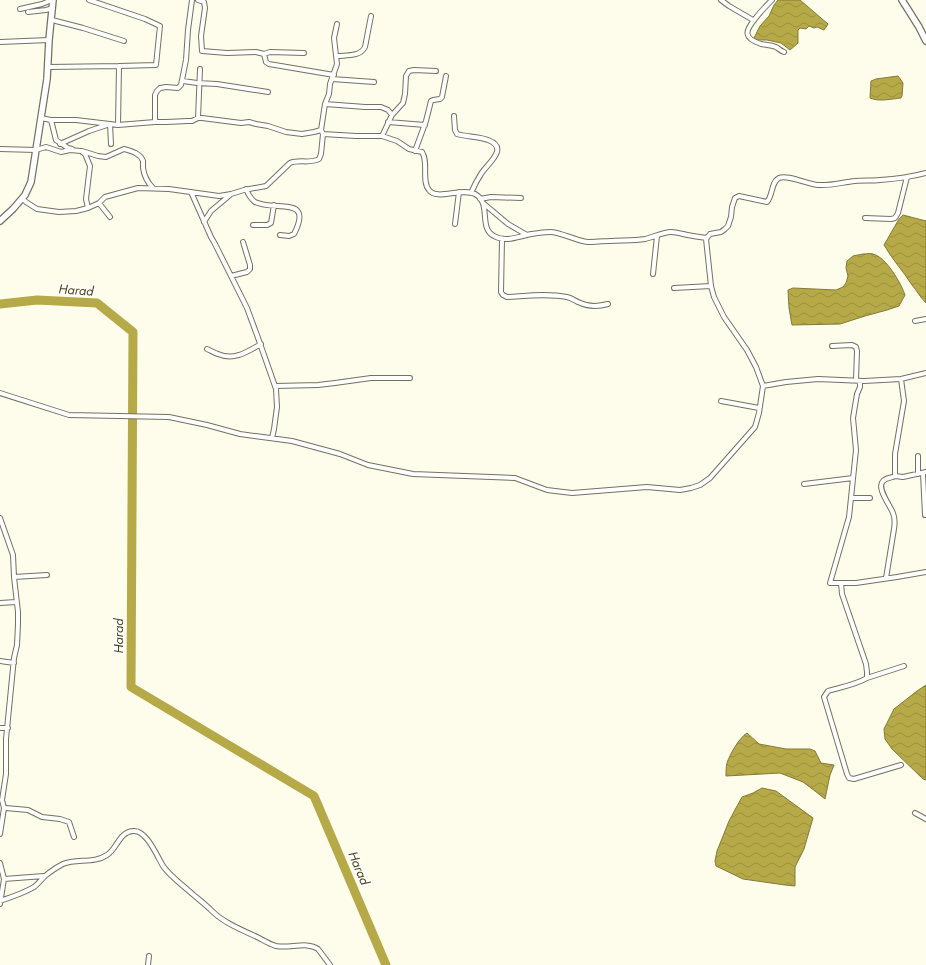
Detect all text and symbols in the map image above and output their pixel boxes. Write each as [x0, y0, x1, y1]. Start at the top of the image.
water label: Harad [58, 279, 95, 301]
water label: Harad [109, 618, 128, 653]
water label: Harad [343, 848, 375, 889]

